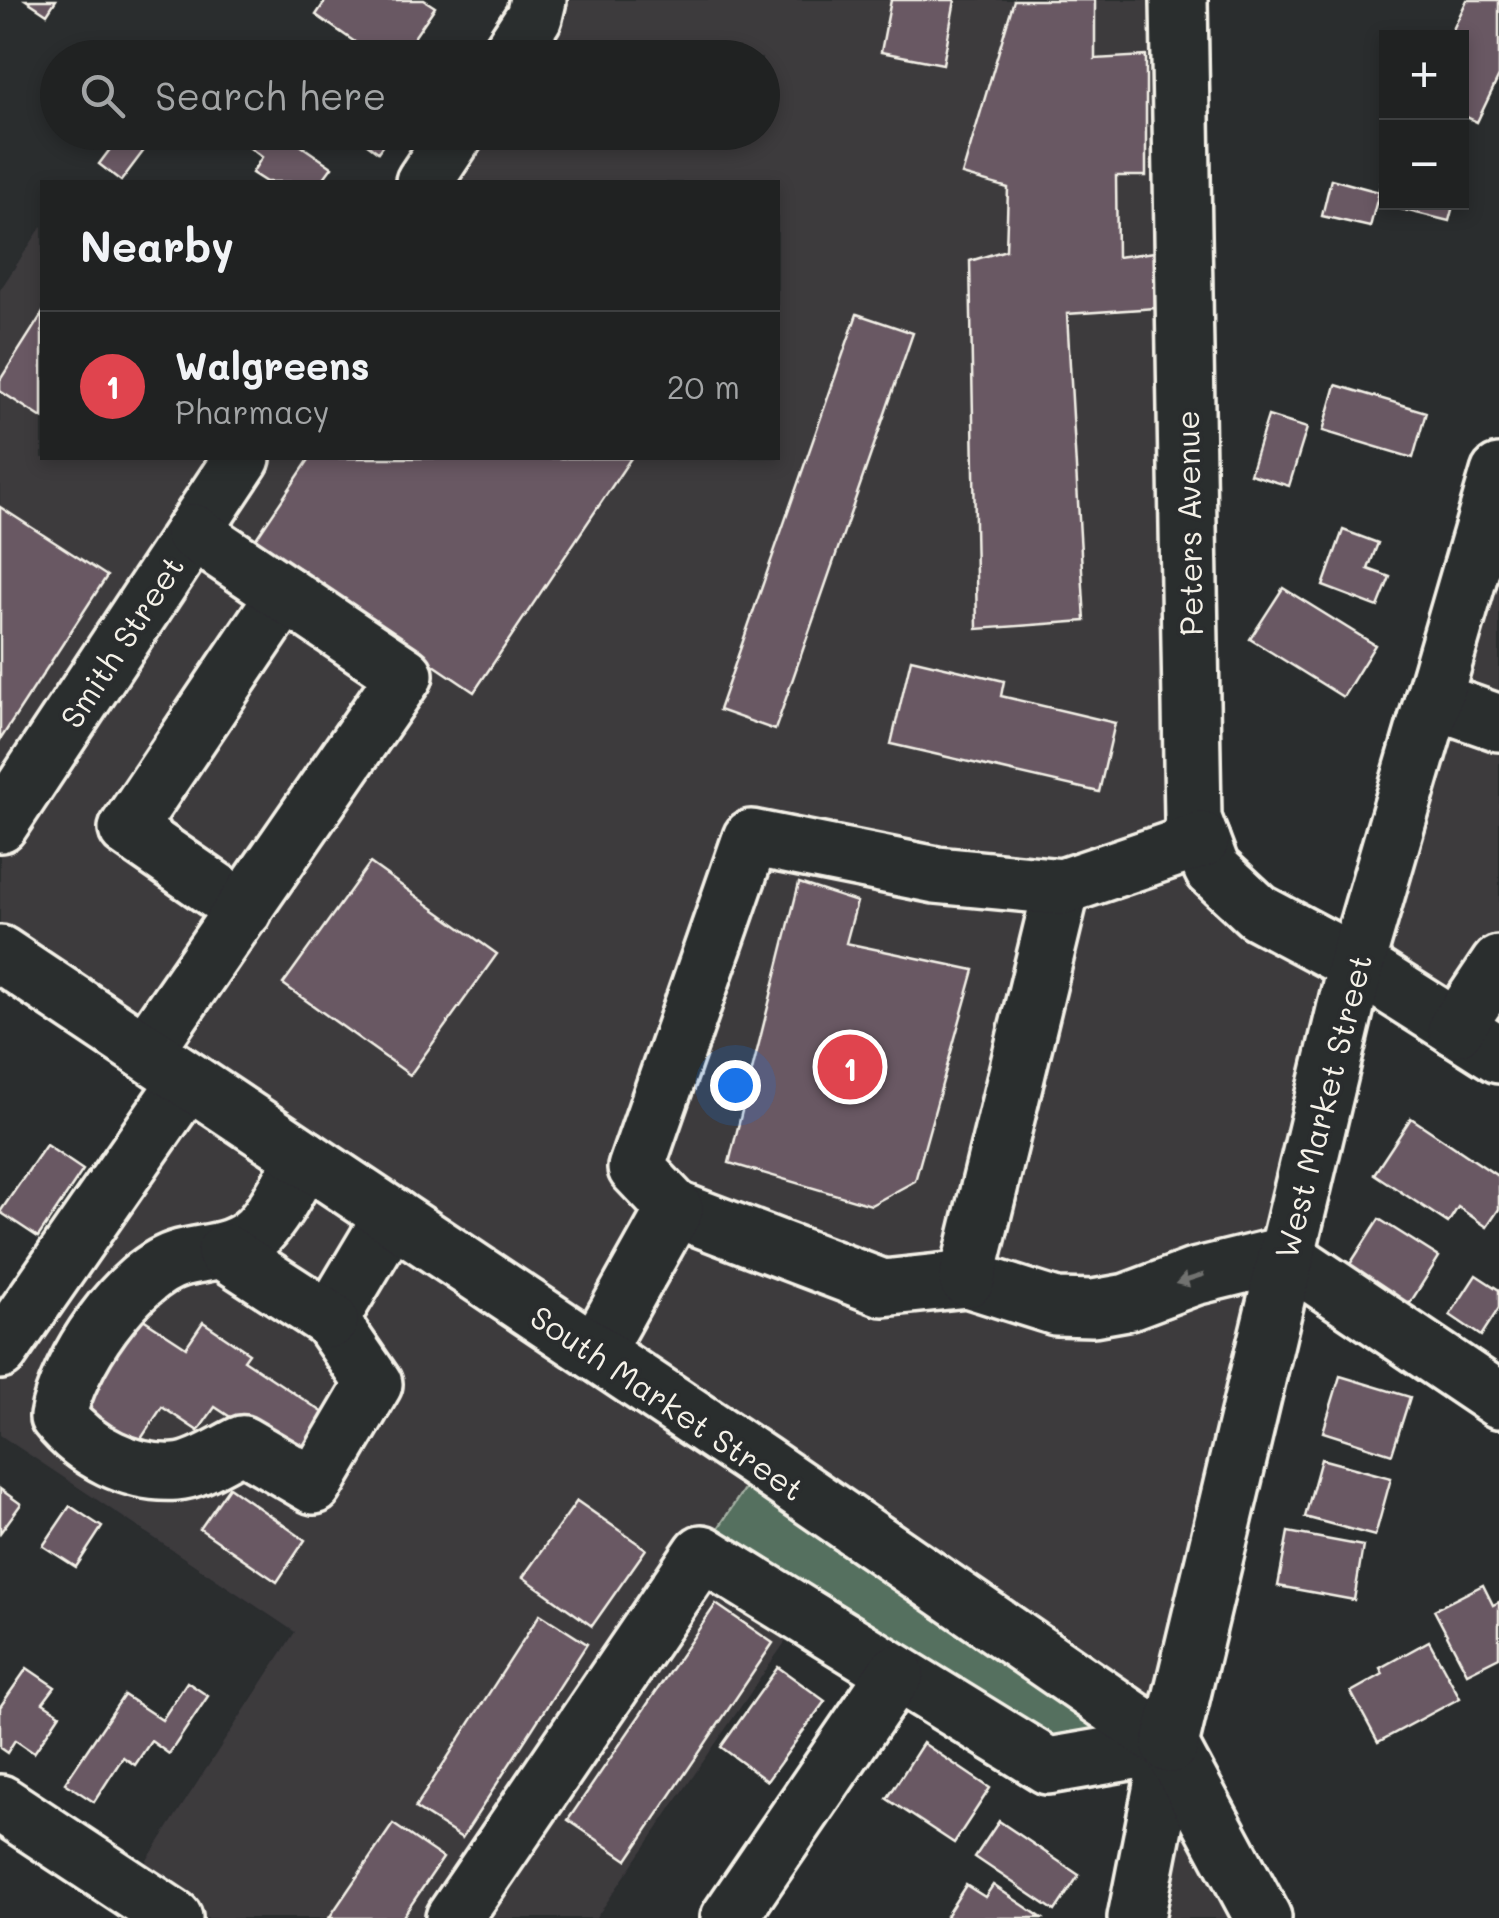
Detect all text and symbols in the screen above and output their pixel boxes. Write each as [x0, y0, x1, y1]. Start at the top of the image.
map controls [1379, 30, 1469, 210]
button: + [1379, 30, 1469, 120]
search box [40, 40, 780, 150]
icon: search [75, 68, 130, 123]
text: Search here [155, 70, 386, 120]
button: − [1379, 120, 1469, 210]
text: Nearby [80, 218, 234, 273]
text: Walgreens [175, 340, 370, 390]
text: 1 [105, 365, 120, 407]
text: 20 m [667, 365, 740, 407]
text: Pharmacy [175, 390, 330, 432]
street label: Peters Avenue [1165, 410, 1211, 636]
street label: Smith Street [50, 547, 192, 735]
street label: West Market Street [1264, 949, 1380, 1263]
pin: 1 [818, 1030, 882, 1104]
your location [710, 1060, 761, 1111]
one-way arrow [1175, 1273, 1205, 1288]
street label: South Market Street [523, 1295, 813, 1509]

